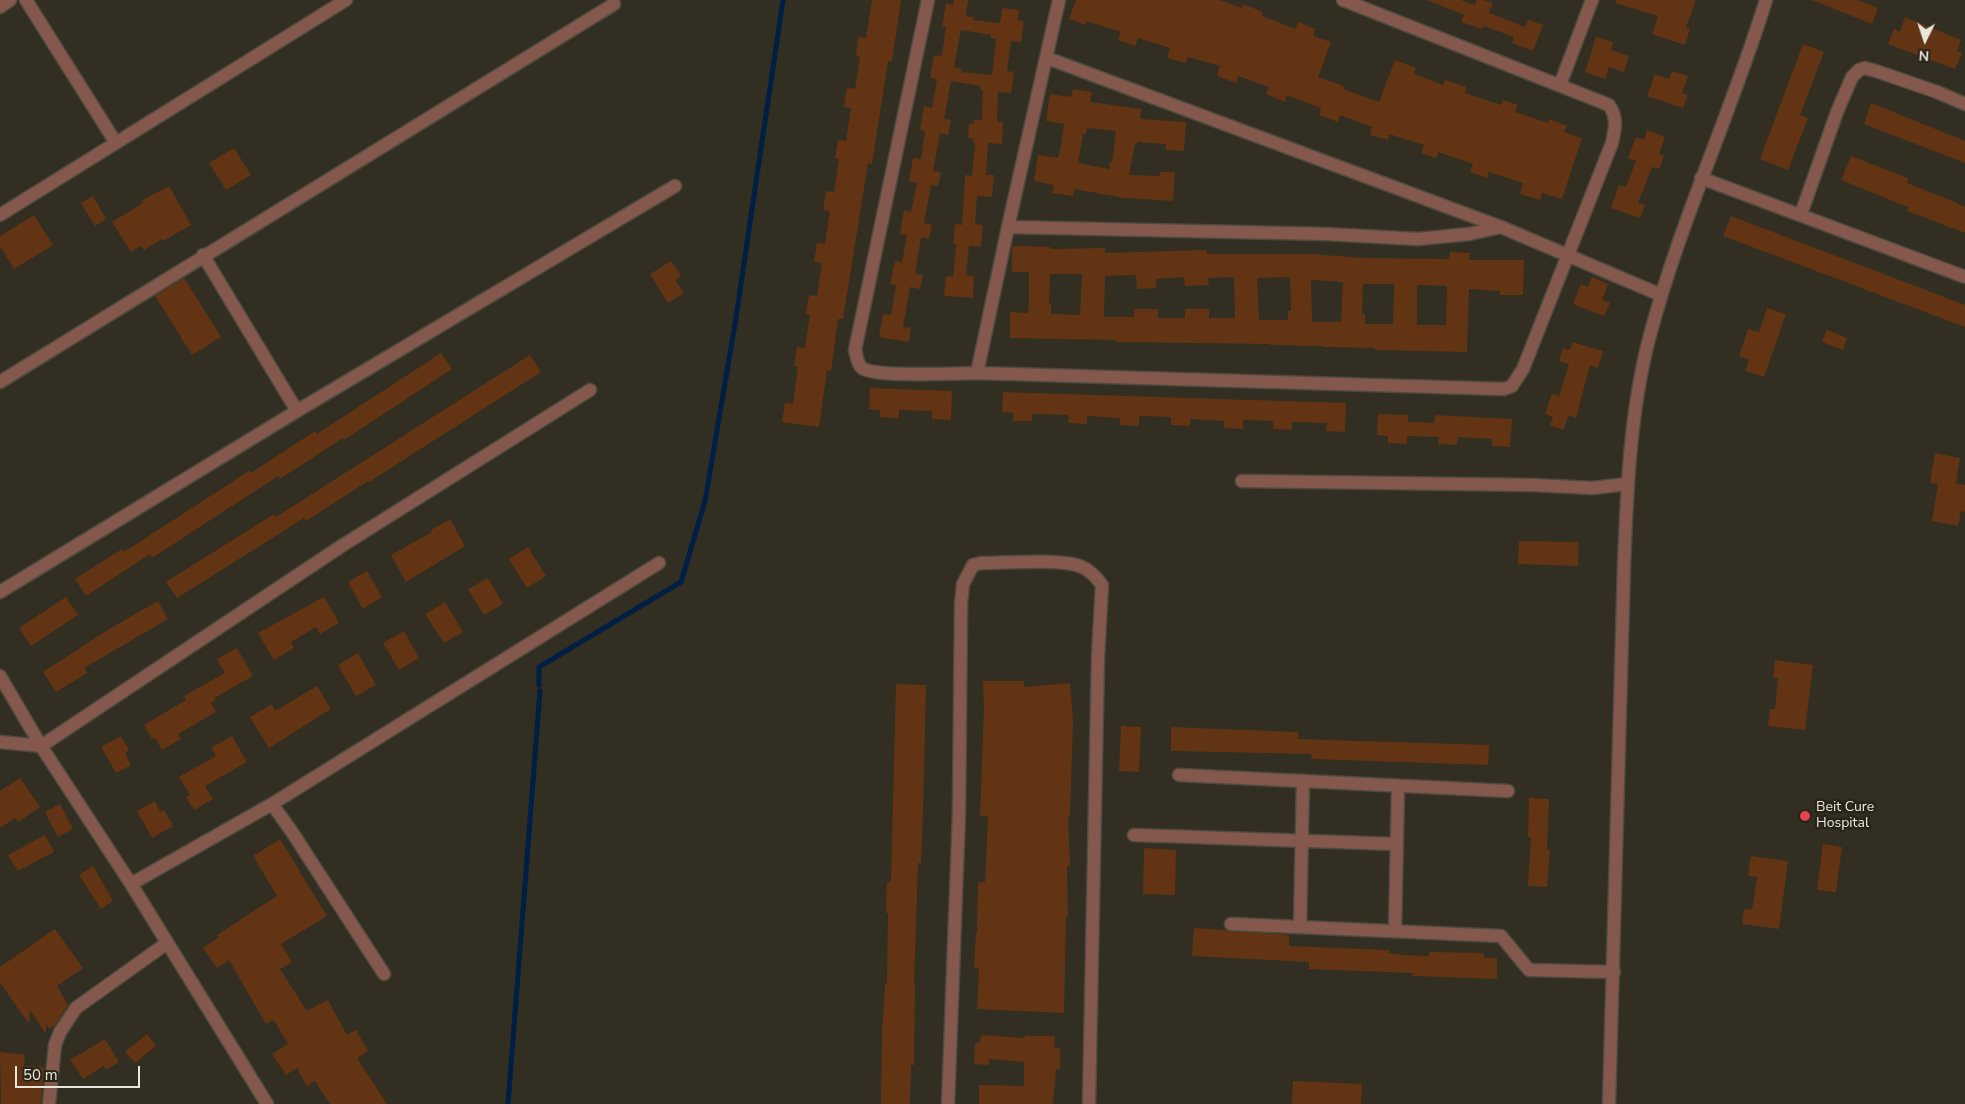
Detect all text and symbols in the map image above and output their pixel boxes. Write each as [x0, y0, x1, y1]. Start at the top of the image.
north arrow [1900, 15, 1950, 65]
text: N [1918, 46, 1930, 65]
place label: Beit Cure Hospital [1816, 800, 1874, 832]
marker: Beit Cure Hospital [1798, 809, 1812, 823]
scale bar [18, 1056, 142, 1088]
text: 50 m [23, 1065, 58, 1085]

